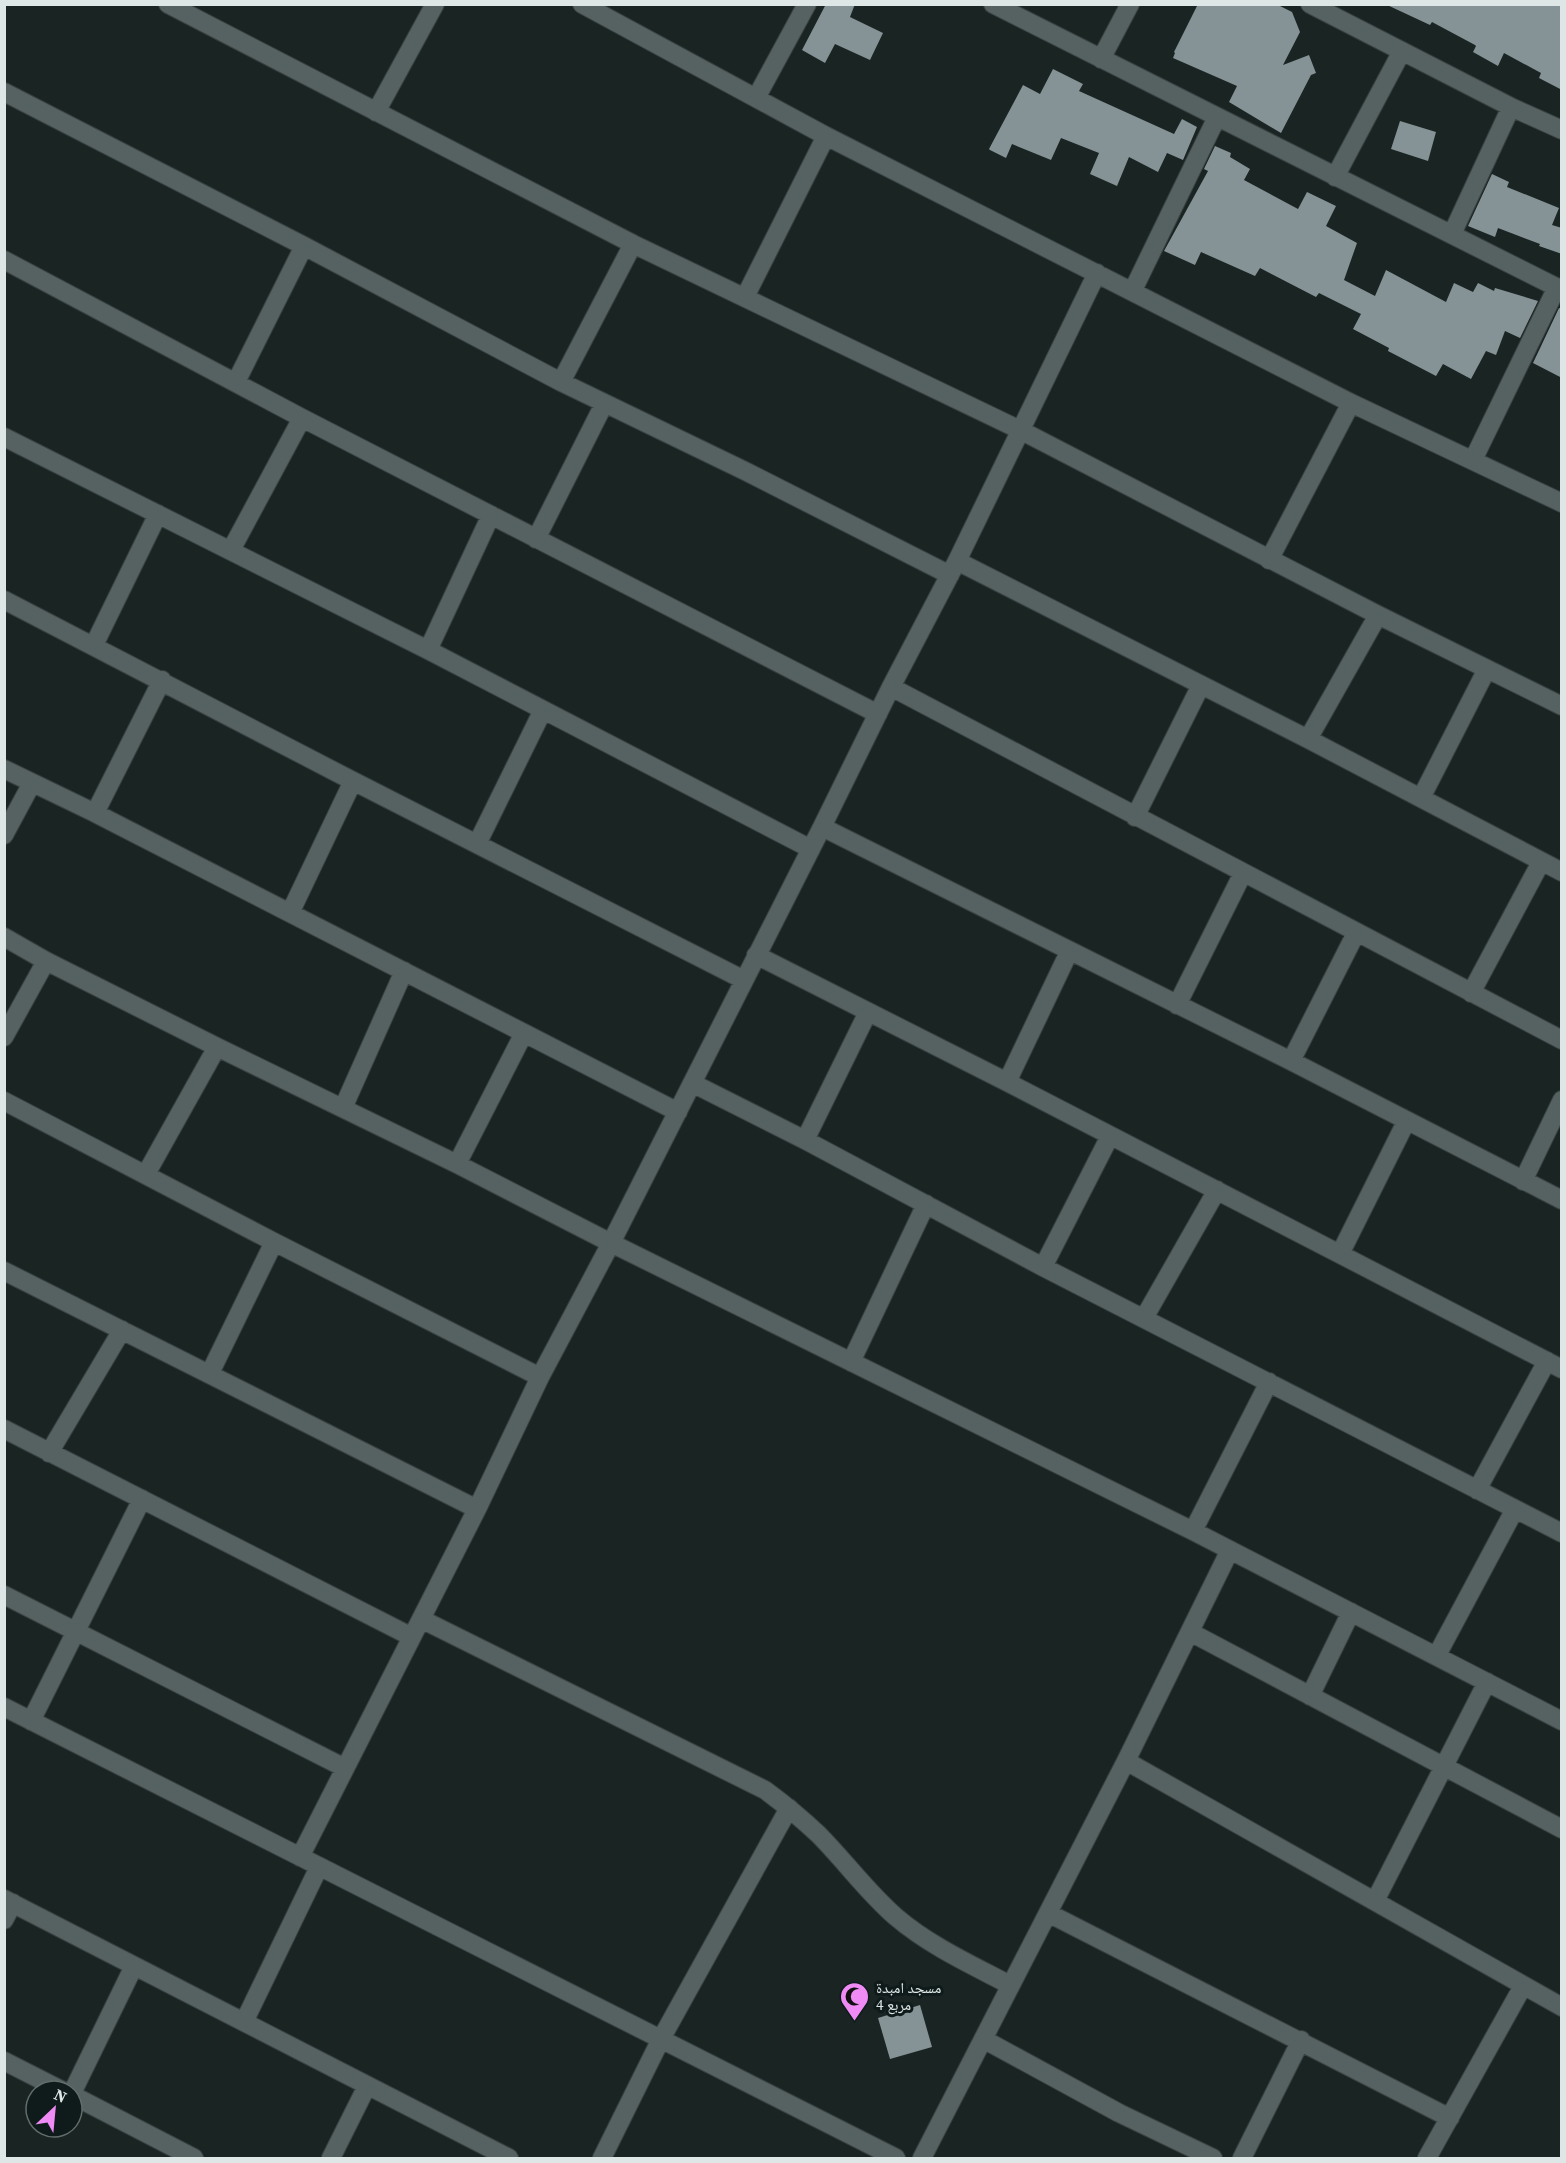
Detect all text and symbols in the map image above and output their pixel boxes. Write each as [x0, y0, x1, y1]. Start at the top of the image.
place label: مسجد امبدة مربع 4 [876, 1977, 942, 2015]
mosque icon: مسجد امبدة مربع 4 [839, 1980, 871, 2022]
north arrow [24, 2079, 84, 2139]
text: N [51, 2083, 71, 2108]

